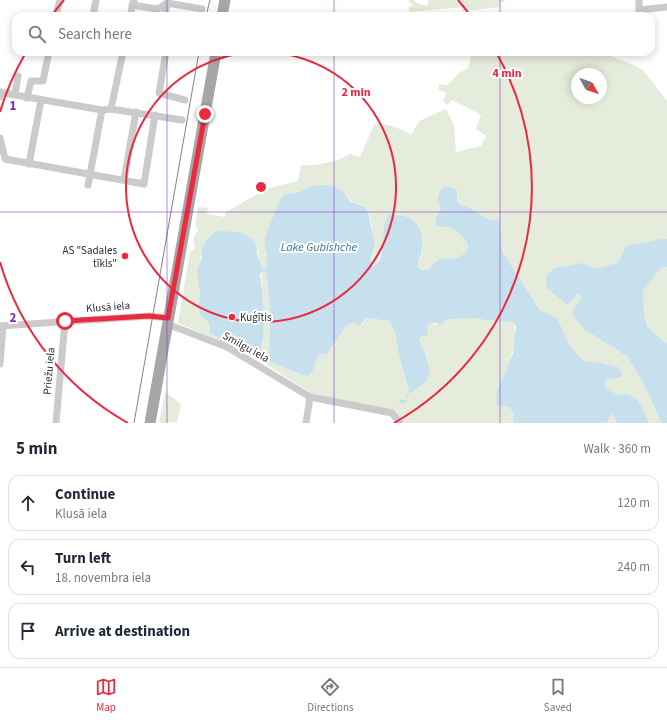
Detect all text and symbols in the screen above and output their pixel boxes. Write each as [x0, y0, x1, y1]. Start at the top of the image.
search box [12, 12, 655, 56]
icon: search [26, 23, 48, 45]
text: Search here [58, 24, 132, 45]
text: 4 min [492, 65, 522, 82]
north arrow [571, 68, 607, 104]
text: 2 min [341, 84, 371, 101]
text: 1 [10, 97, 17, 115]
route end [196, 105, 214, 123]
centre of rings [254, 180, 268, 194]
water label: Lake Gubishche [281, 239, 357, 256]
place label: AS "Sadales tīkls" [62, 243, 117, 271]
marker: AS "Sadales tīkls" [120, 251, 130, 261]
street label: Klusā iela [86, 298, 130, 316]
text: 2 [10, 309, 17, 327]
place label: Kuģītis [240, 310, 272, 325]
route start [56, 312, 74, 330]
marker: Kuģītis [227, 312, 237, 322]
street label: Smilgu iela [220, 328, 272, 366]
street label: Priežu iela [39, 347, 59, 395]
text: 5 min [16, 437, 57, 461]
text: Walk · 360 m [583, 440, 651, 458]
text: Continue [55, 484, 115, 505]
icon: ahead [17, 492, 39, 514]
text: 120 m [617, 494, 650, 512]
text: Klusā iela [55, 505, 107, 523]
text: Turn left [55, 548, 111, 569]
icon: left [17, 556, 39, 578]
text: 240 m [617, 558, 650, 576]
text: 18. novembra iela [55, 569, 151, 587]
icon: arrive [17, 620, 39, 642]
text: Arrive at destination [55, 621, 190, 642]
tab: Map [95, 676, 117, 715]
tab: Directions [307, 676, 354, 715]
tab: Saved [544, 676, 572, 715]

